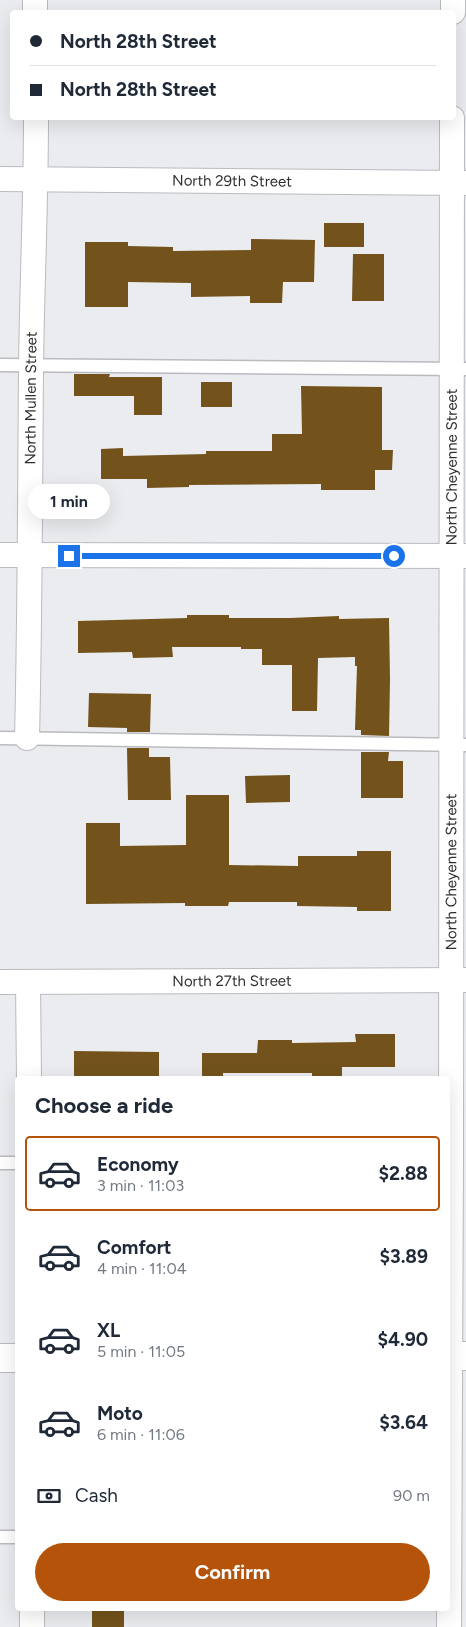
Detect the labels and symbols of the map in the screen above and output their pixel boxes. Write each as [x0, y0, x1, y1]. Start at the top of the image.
street label: North 29th Street [172, 171, 292, 191]
street label: North Mullen Street [21, 331, 41, 465]
street label: North Cheyenne Street [443, 388, 461, 546]
callout: 1 min [28, 484, 110, 518]
route end [58, 545, 80, 567]
route start [383, 545, 405, 567]
street label: North Cheyenne Street [442, 793, 460, 951]
street label: North 27th Street [172, 972, 292, 990]

